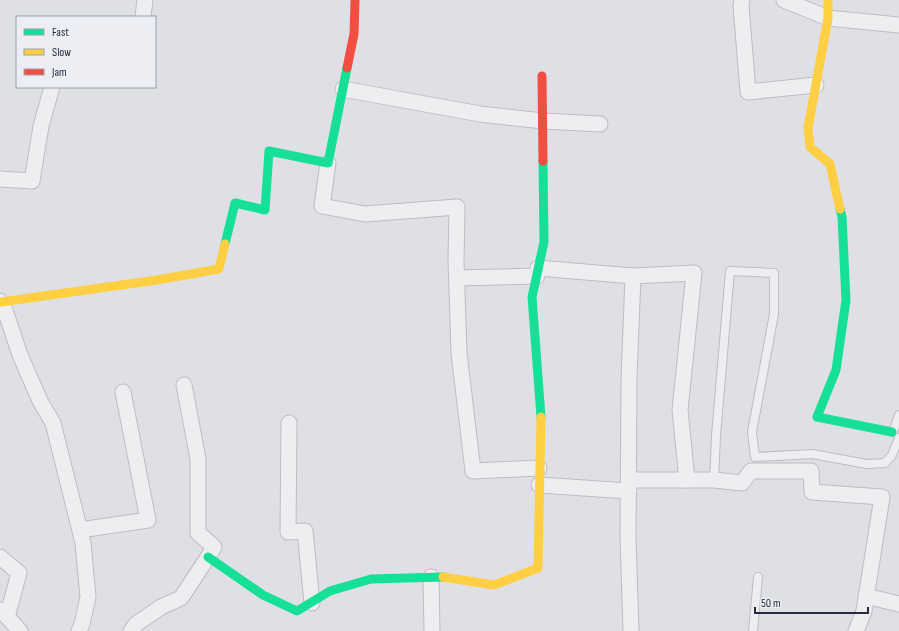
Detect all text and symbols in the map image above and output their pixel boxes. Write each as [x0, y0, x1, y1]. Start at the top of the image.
legend [16, 16, 156, 88]
text: Fast [52, 25, 69, 40]
text: Slow [52, 45, 71, 60]
text: Jam [51, 65, 67, 80]
scale bar [755, 589, 868, 615]
text: 50 m [761, 596, 781, 611]

